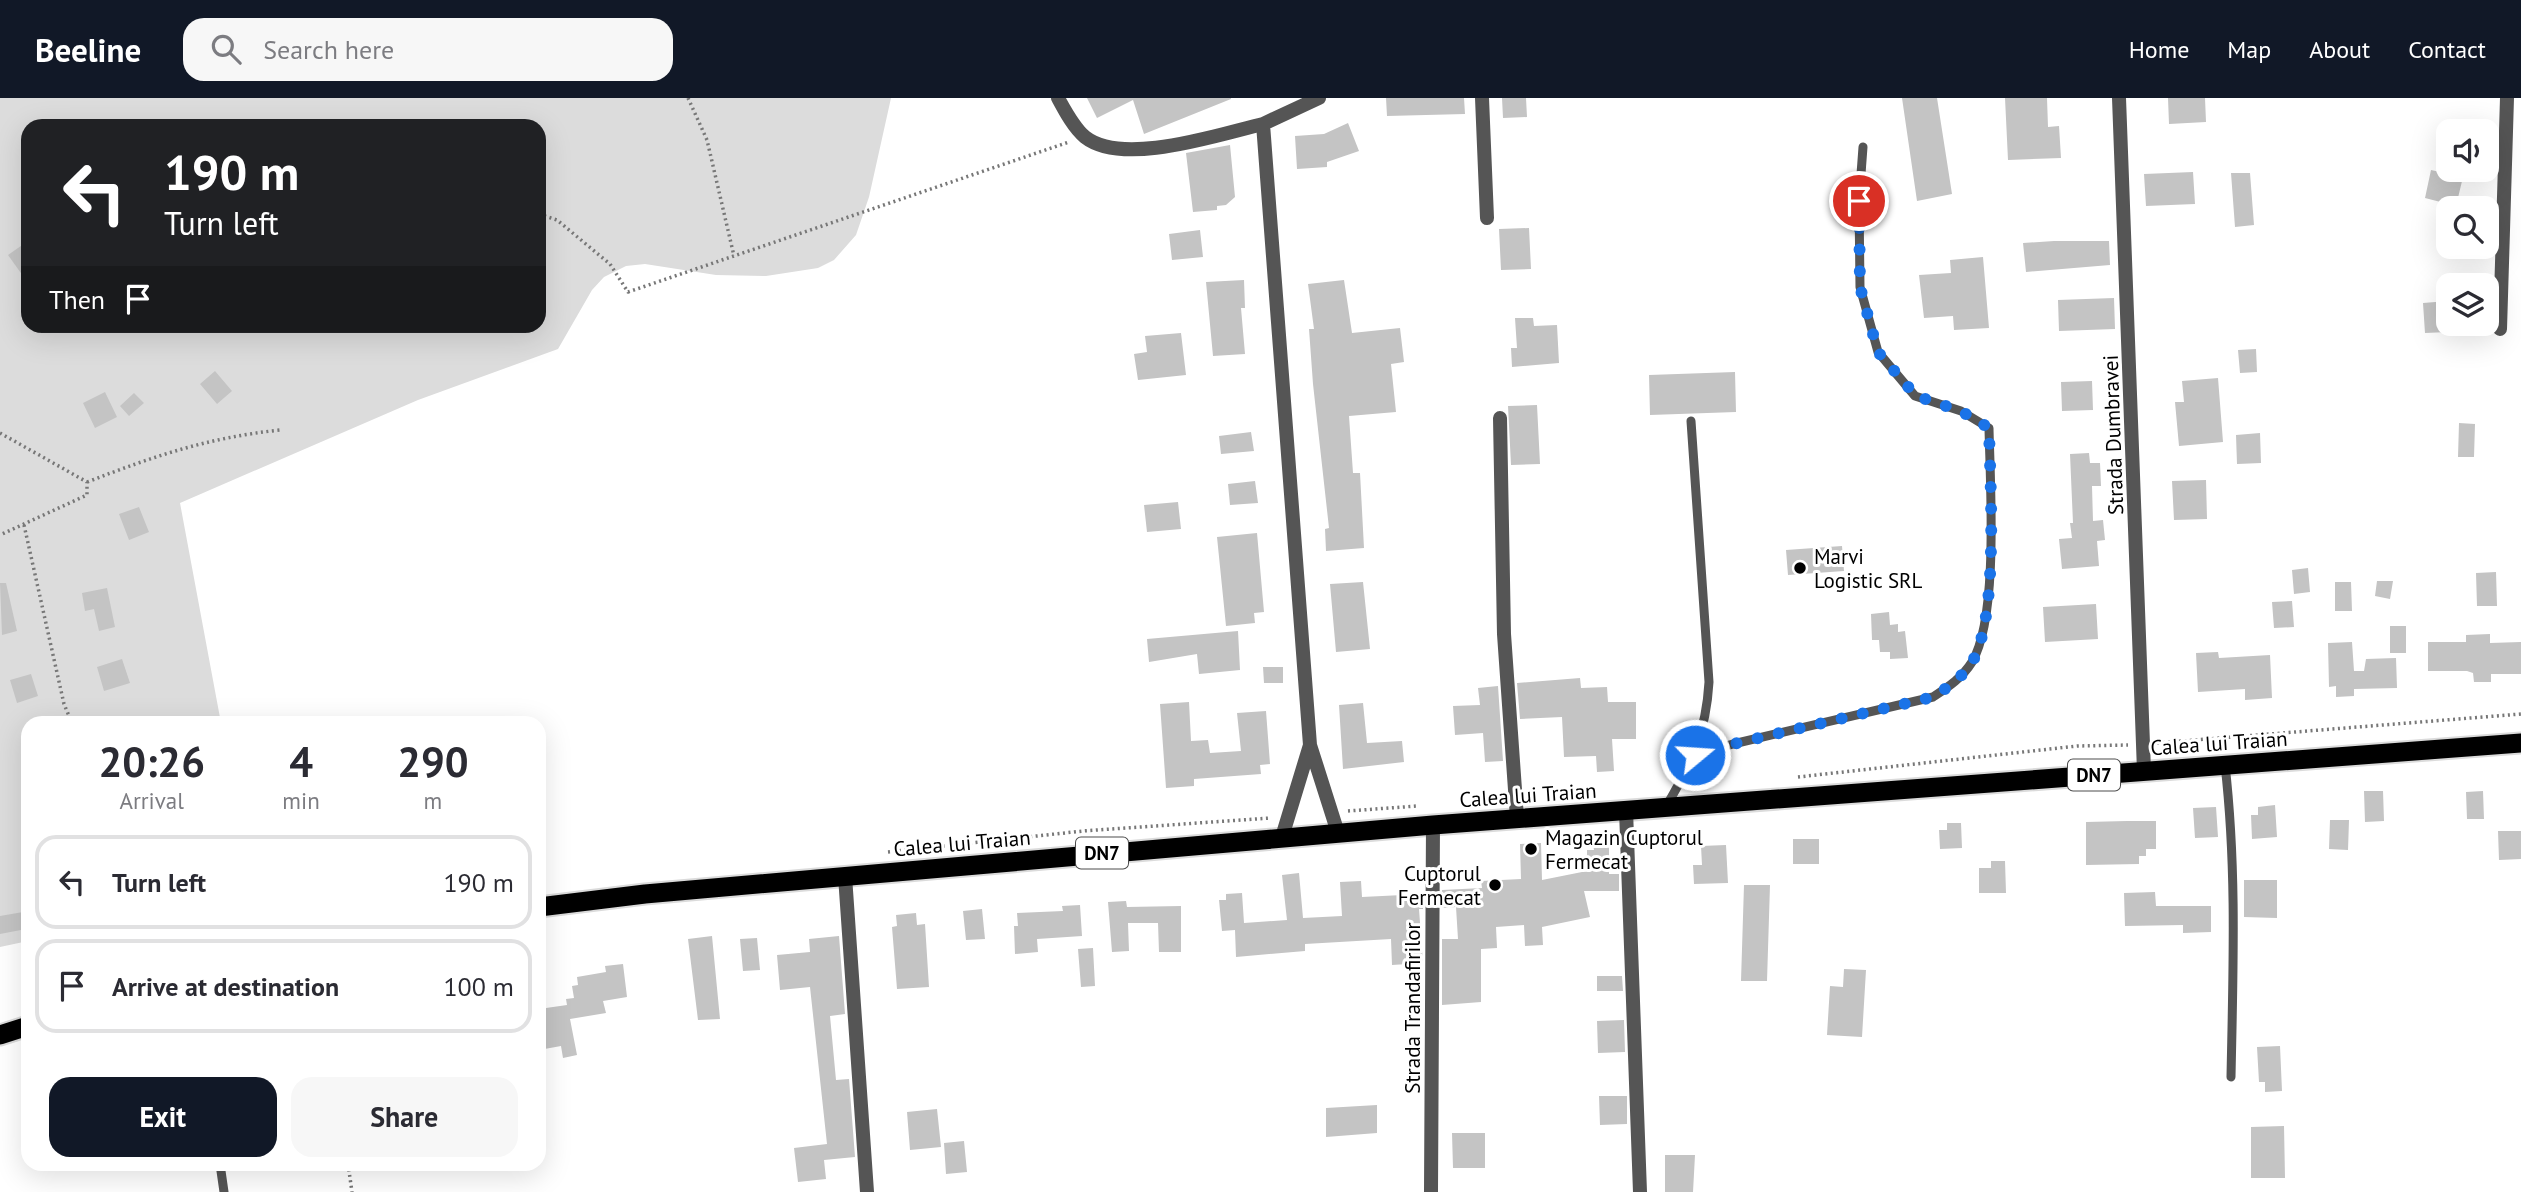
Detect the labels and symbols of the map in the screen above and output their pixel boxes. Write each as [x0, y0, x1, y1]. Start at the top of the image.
pin [1829, 171, 1889, 231]
street label: Strada Dumbravei [2097, 354, 2129, 516]
place label: Marvi Logistic SRL [1814, 543, 1923, 594]
marker: Marvi Logistic SRL [1792, 560, 1808, 576]
position arrow [1658, 718, 1732, 792]
street label: Calea lui Traian [2149, 725, 2289, 761]
road number: DN7 [2068, 760, 2120, 790]
street label: Calea lui Traian [1458, 777, 1598, 813]
street label: Calea lui Traian [892, 824, 1032, 862]
place label: Magazin Cuptorul Fermecat [1545, 824, 1703, 875]
road number: DN7 [1076, 838, 1128, 868]
marker: Magazin Cuptorul Fermecat [1523, 841, 1539, 857]
place label: Cuptorul Fermecat [1398, 860, 1481, 911]
marker: Cuptorul Fermecat [1487, 877, 1503, 893]
street label: Strada Trandafirilor [1399, 922, 1426, 1094]

